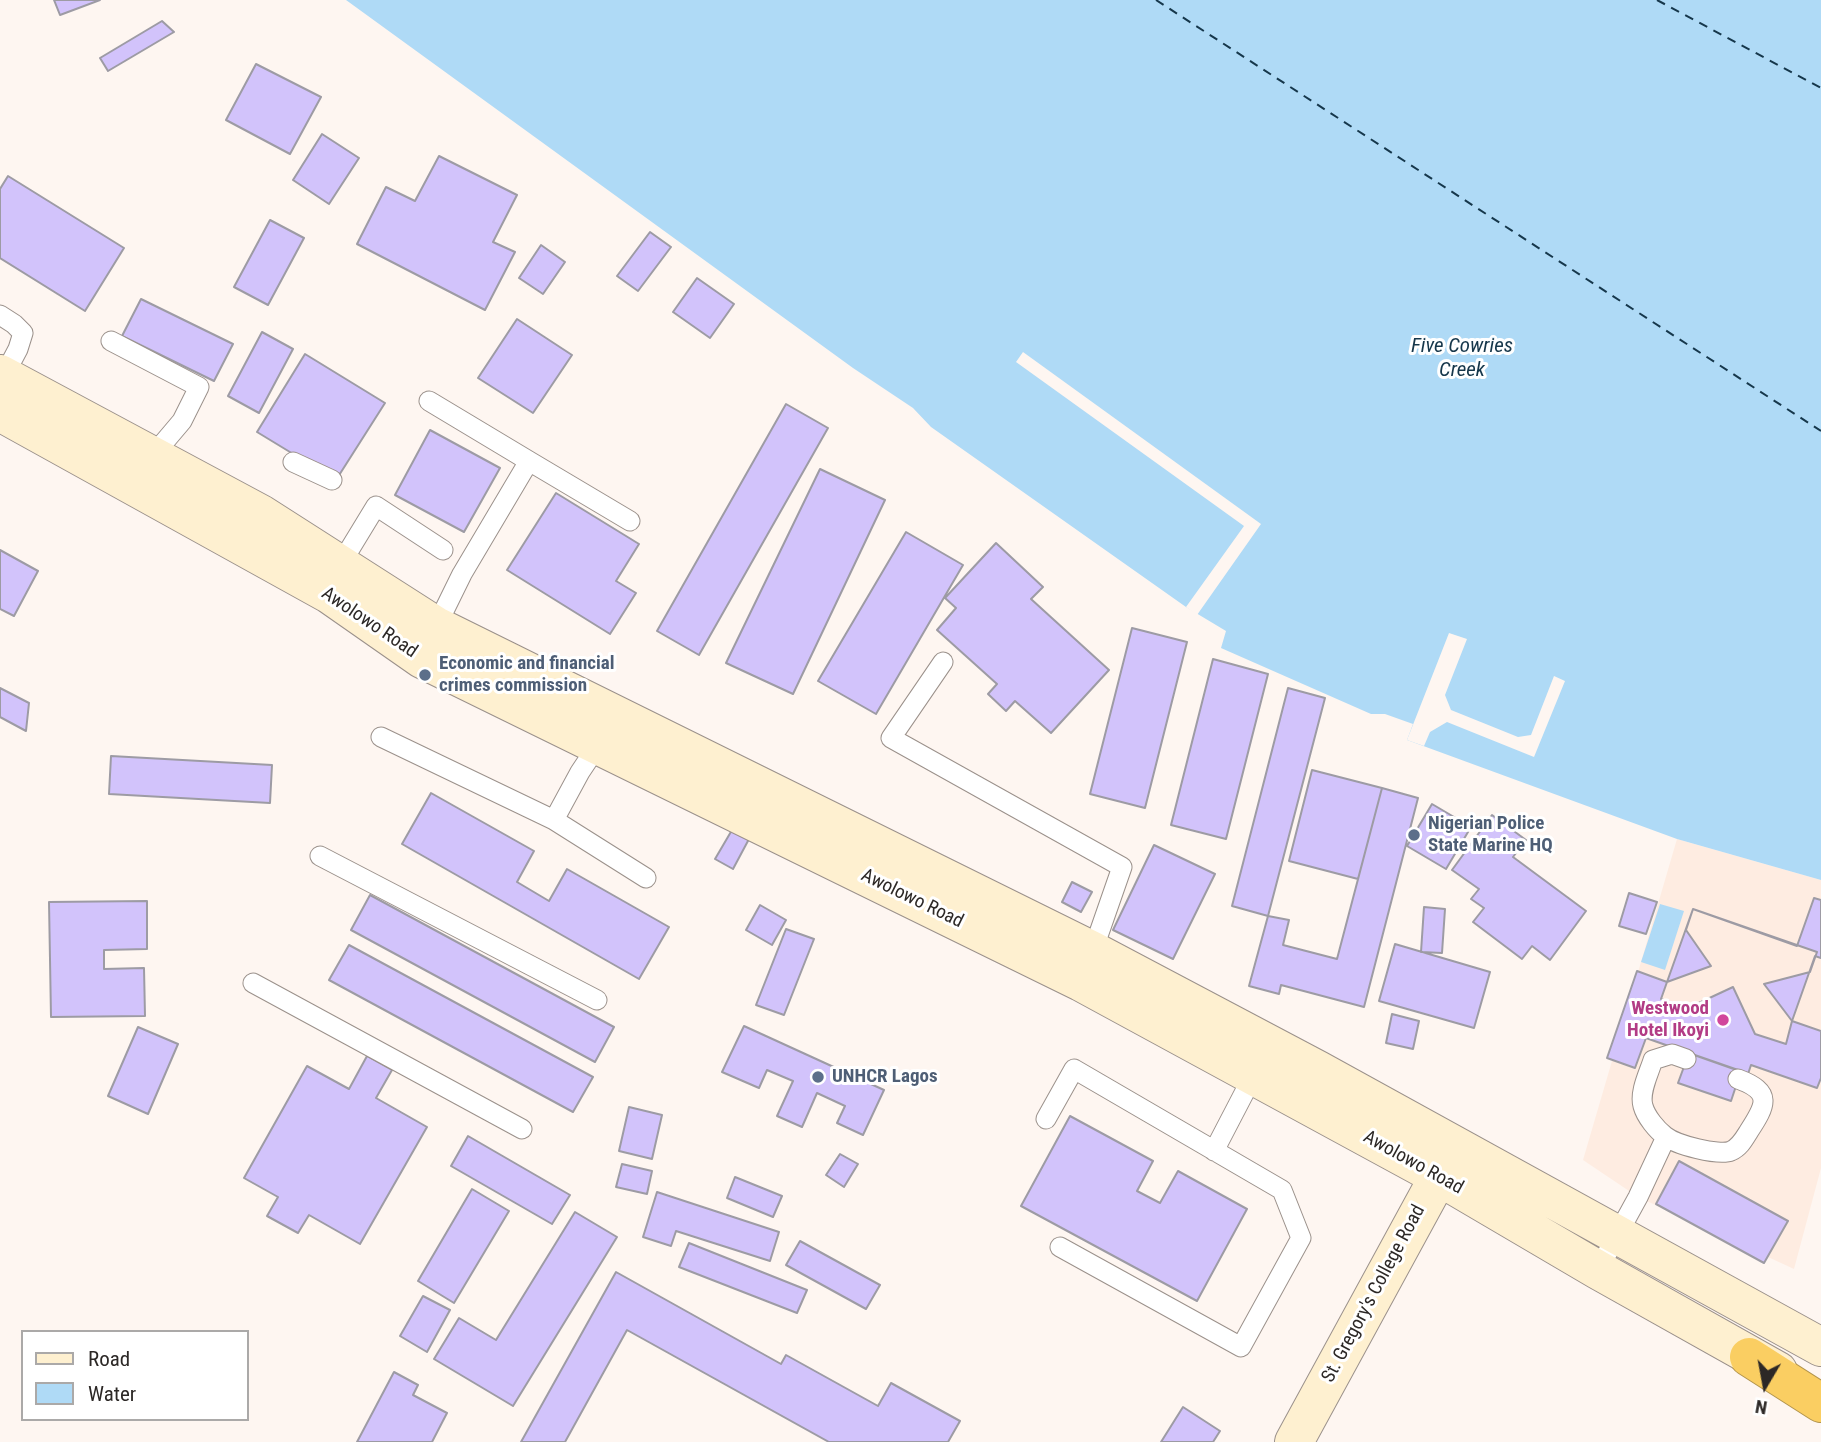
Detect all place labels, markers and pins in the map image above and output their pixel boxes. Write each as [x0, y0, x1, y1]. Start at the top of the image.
place label: Economic and financial crimes commission [439, 653, 615, 697]
marker: Economic and financial crimes commission [417, 667, 433, 683]
place label: Nigerian Police State Marine HQ [1428, 813, 1553, 857]
marker: Nigerian Police State Marine HQ [1406, 827, 1422, 843]
place label: Westwood Hotel Ikoyi [1627, 998, 1709, 1042]
marker: Westwood Hotel Ikoyi [1715, 1012, 1731, 1028]
place label: UNHCR Lagos [832, 1066, 938, 1088]
marker: UNHCR Lagos [810, 1069, 826, 1085]

